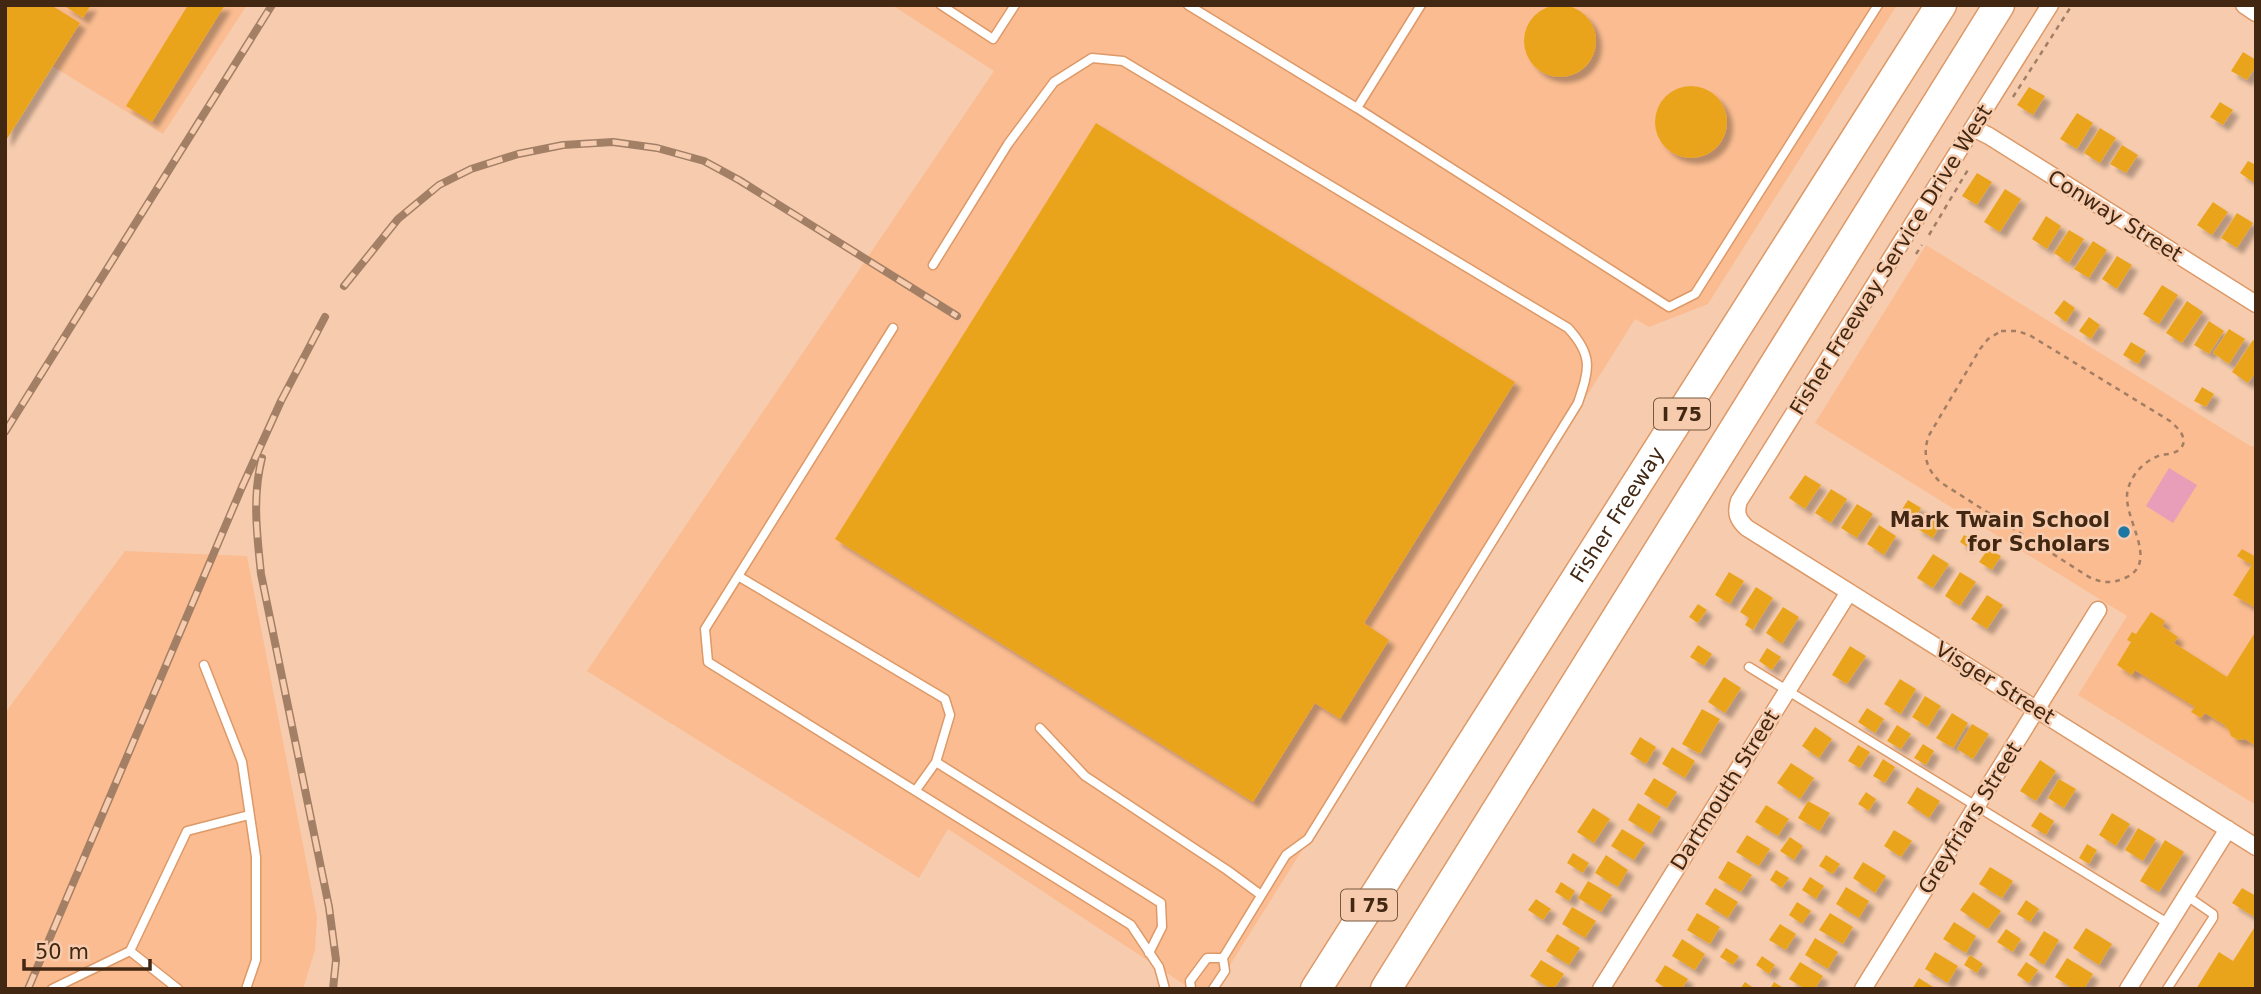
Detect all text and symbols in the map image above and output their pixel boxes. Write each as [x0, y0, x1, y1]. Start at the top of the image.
street label: Fisher Freeway Service Drive West [1785, 101, 1997, 419]
street label: Conway Street [2043, 165, 2187, 267]
road number: I 75 [1654, 398, 1710, 430]
street label: Fisher Freeway [1565, 442, 1669, 587]
place label: Mark Twain School for Scholars [1890, 508, 2110, 556]
marker: Mark Twain School for Scholars [2116, 524, 2132, 540]
street label: Visger Street [1931, 637, 2059, 729]
street label: Dartmouth Street [1666, 705, 1784, 875]
street label: Greyfriars Street [1914, 738, 2026, 898]
road number: I 75 [1341, 890, 1397, 920]
scale bar [24, 928, 150, 972]
text: 50 m [35, 940, 89, 964]

